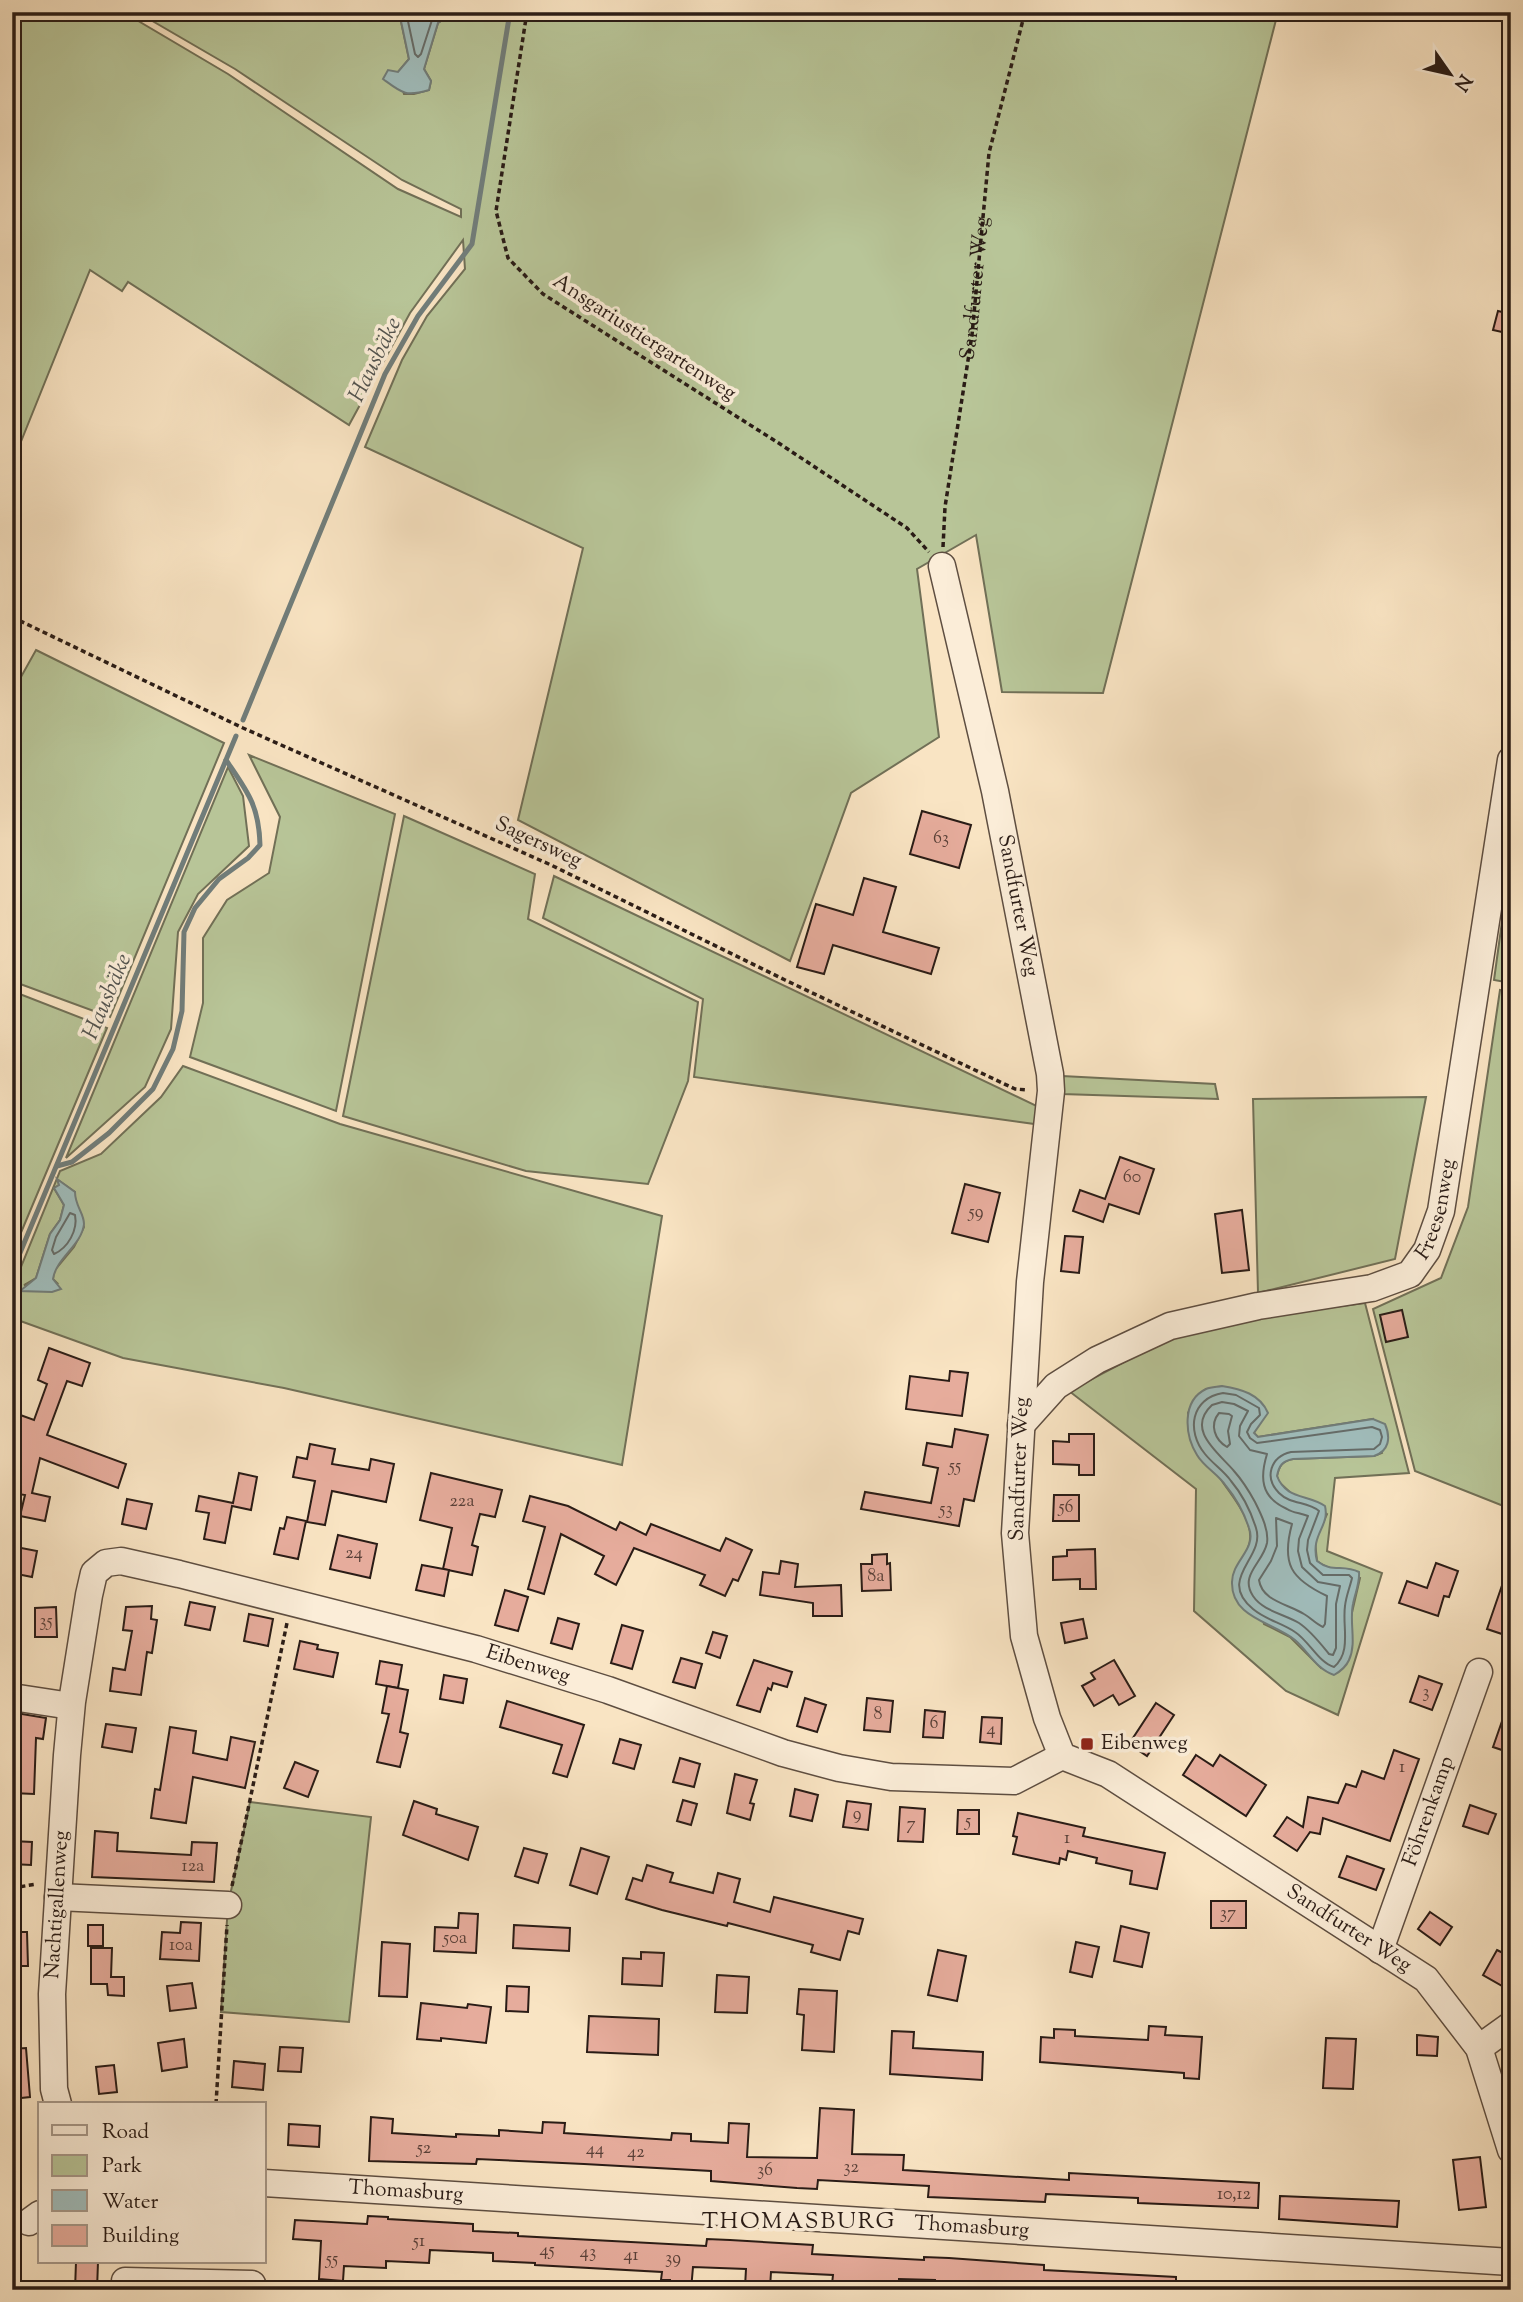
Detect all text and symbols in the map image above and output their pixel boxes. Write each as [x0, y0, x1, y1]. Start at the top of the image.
north arrow [1414, 38, 1484, 108]
text: N [1447, 68, 1477, 96]
street label: Sandfurter Weg [953, 215, 998, 362]
street label: Ansgariustiergartenweg [546, 267, 742, 409]
water label: Hausbäke [341, 312, 411, 408]
street label: Sagersweg [489, 810, 587, 876]
house number: 63 [933, 826, 949, 852]
street label: Sandfurter Weg [989, 832, 1046, 979]
water label: Hausbäke [75, 949, 141, 1045]
street label: Freesenweg [1409, 1157, 1464, 1267]
house number: 60 [1123, 1165, 1141, 1191]
house number: 59 [968, 1200, 984, 1226]
street label: Sandfurter Weg [1002, 1396, 1038, 1542]
house number: 55 [948, 1454, 961, 1480]
house number: 22a [449, 1489, 475, 1515]
house number: 56 [1057, 1495, 1074, 1521]
house number: 53 [938, 1497, 953, 1523]
house number: 24 [345, 1541, 363, 1567]
house number: 8a [867, 1564, 885, 1590]
house number: 35 [39, 1609, 53, 1635]
street label: Eibenweg [482, 1638, 574, 1692]
house number: 3 [1422, 1680, 1430, 1706]
house number: 8 [874, 1702, 883, 1728]
house number: 6 [930, 1711, 939, 1737]
house number: 4 [986, 1717, 996, 1743]
place label: Eibenweg [1101, 1729, 1188, 1759]
marker: Eibenweg [1079, 1736, 1095, 1752]
street label: Föhrenkamp [1396, 1752, 1463, 1871]
house number: 1 [1399, 1755, 1405, 1781]
house number: 9 [853, 1802, 862, 1828]
house number: 5 [964, 1809, 971, 1835]
house number: 7 [906, 1812, 916, 1838]
house number: 1 [1064, 1826, 1070, 1852]
street label: Nachtigallenweg [38, 1830, 77, 1980]
house number: 12a [182, 1854, 204, 1880]
street label: Sandfurter Weg [1280, 1877, 1417, 1981]
house number: 37 [1220, 1901, 1236, 1927]
house number: 50a [442, 1926, 467, 1952]
house number: 10a [169, 1933, 193, 1959]
legend [38, 2102, 266, 2264]
text: Road [102, 2118, 149, 2148]
house number: 52 [416, 2136, 432, 2162]
house number: 44 [586, 2137, 604, 2163]
house number: 42 [627, 2140, 645, 2166]
text: Park [102, 2152, 143, 2182]
house number: 32 [843, 2155, 859, 2181]
house number: 36 [757, 2158, 773, 2184]
street label: Thomasburg [347, 2173, 464, 2211]
house number: 10,12 [1217, 2182, 1252, 2208]
text: Water [102, 2188, 159, 2218]
district label: THOMASBURG [702, 2206, 896, 2239]
street label: Thomasburg [913, 2209, 1030, 2246]
text: Building [102, 2222, 179, 2252]
house number: 51 [412, 2229, 425, 2255]
house number: 45 [539, 2238, 555, 2264]
house number: 43 [580, 2240, 596, 2266]
house number: 41 [623, 2243, 639, 2269]
house number: 39 [665, 2246, 681, 2272]
house number: 55 [325, 2247, 338, 2273]

